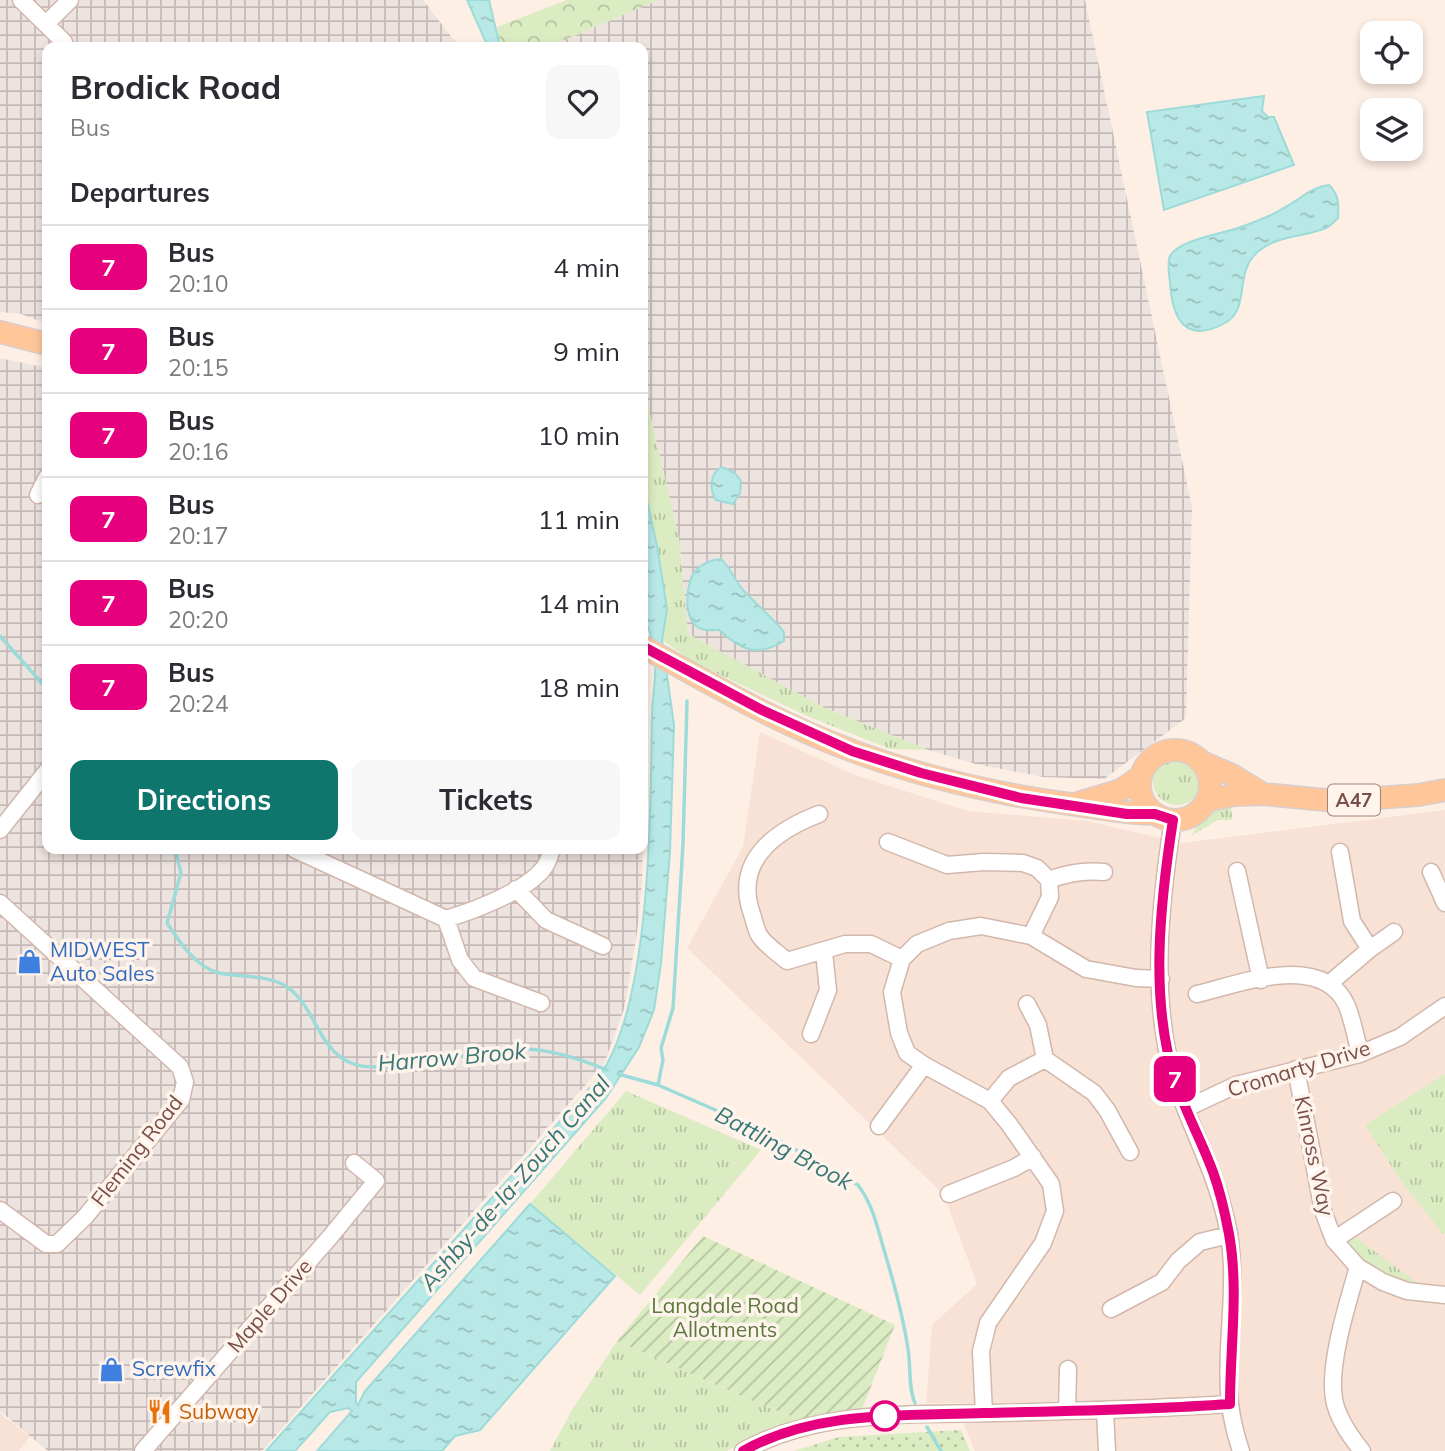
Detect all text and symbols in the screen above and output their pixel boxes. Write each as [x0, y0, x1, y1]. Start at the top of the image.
map controls [1360, 21, 1423, 161]
button: locate [1360, 21, 1423, 84]
button: heart [546, 65, 620, 139]
text: Brodick Road [70, 66, 281, 107]
button: layers [1360, 98, 1423, 161]
text: Bus [70, 113, 110, 142]
text: Departures [70, 176, 210, 209]
text: Bus [168, 236, 214, 269]
text: 4 min [553, 251, 620, 284]
text: 7 [101, 252, 116, 282]
text: 20:10 [168, 269, 228, 298]
text: Bus [168, 320, 214, 353]
text: 9 min [553, 335, 620, 368]
text: 7 [101, 336, 116, 366]
text: 20:15 [168, 353, 228, 382]
text: Bus [168, 404, 214, 437]
text: 10 min [538, 419, 620, 452]
text: 7 [101, 420, 116, 450]
text: 20:16 [168, 437, 228, 466]
text: Bus [168, 488, 214, 521]
text: 11 min [538, 503, 620, 536]
text: 7 [101, 504, 116, 534]
text: 20:17 [168, 521, 228, 550]
text: Bus [168, 572, 214, 605]
text: 14 min [538, 587, 620, 620]
text: 7 [101, 588, 116, 618]
text: 20:20 [168, 605, 228, 634]
text: Bus [168, 656, 214, 689]
text: 18 min [538, 671, 620, 704]
text: 7 [101, 672, 116, 702]
text: 20:24 [168, 689, 228, 718]
button: Directions [70, 760, 338, 840]
button: Tickets [352, 760, 620, 840]
road number: A47 [1328, 785, 1380, 816]
place label: MIDWEST Auto Sales [50, 936, 155, 986]
shop icon: MIDWEST Auto Sales [16, 948, 44, 976]
street label: Cromarty Drive [1224, 1034, 1373, 1102]
water label: Harrow Brook [377, 1035, 529, 1077]
line badge: 7 [1152, 1056, 1198, 1102]
text: 7 [1168, 1064, 1182, 1094]
water label: Ashby-de-la-Zouch Canal [413, 1069, 616, 1297]
street label: Fleming Road [85, 1090, 188, 1211]
street label: Kinross Way [1290, 1093, 1340, 1218]
water label: Battling Brook [711, 1099, 859, 1196]
street label: Maple Drive [221, 1253, 317, 1358]
park label: Langdale Road Allotments [651, 1292, 799, 1342]
shop icon: Screwfix [98, 1355, 126, 1383]
place label: Screwfix [132, 1355, 216, 1381]
restaurant icon: Subway [145, 1398, 173, 1426]
place label: Subway [179, 1398, 258, 1424]
unlabelled marker [870, 1401, 900, 1431]

